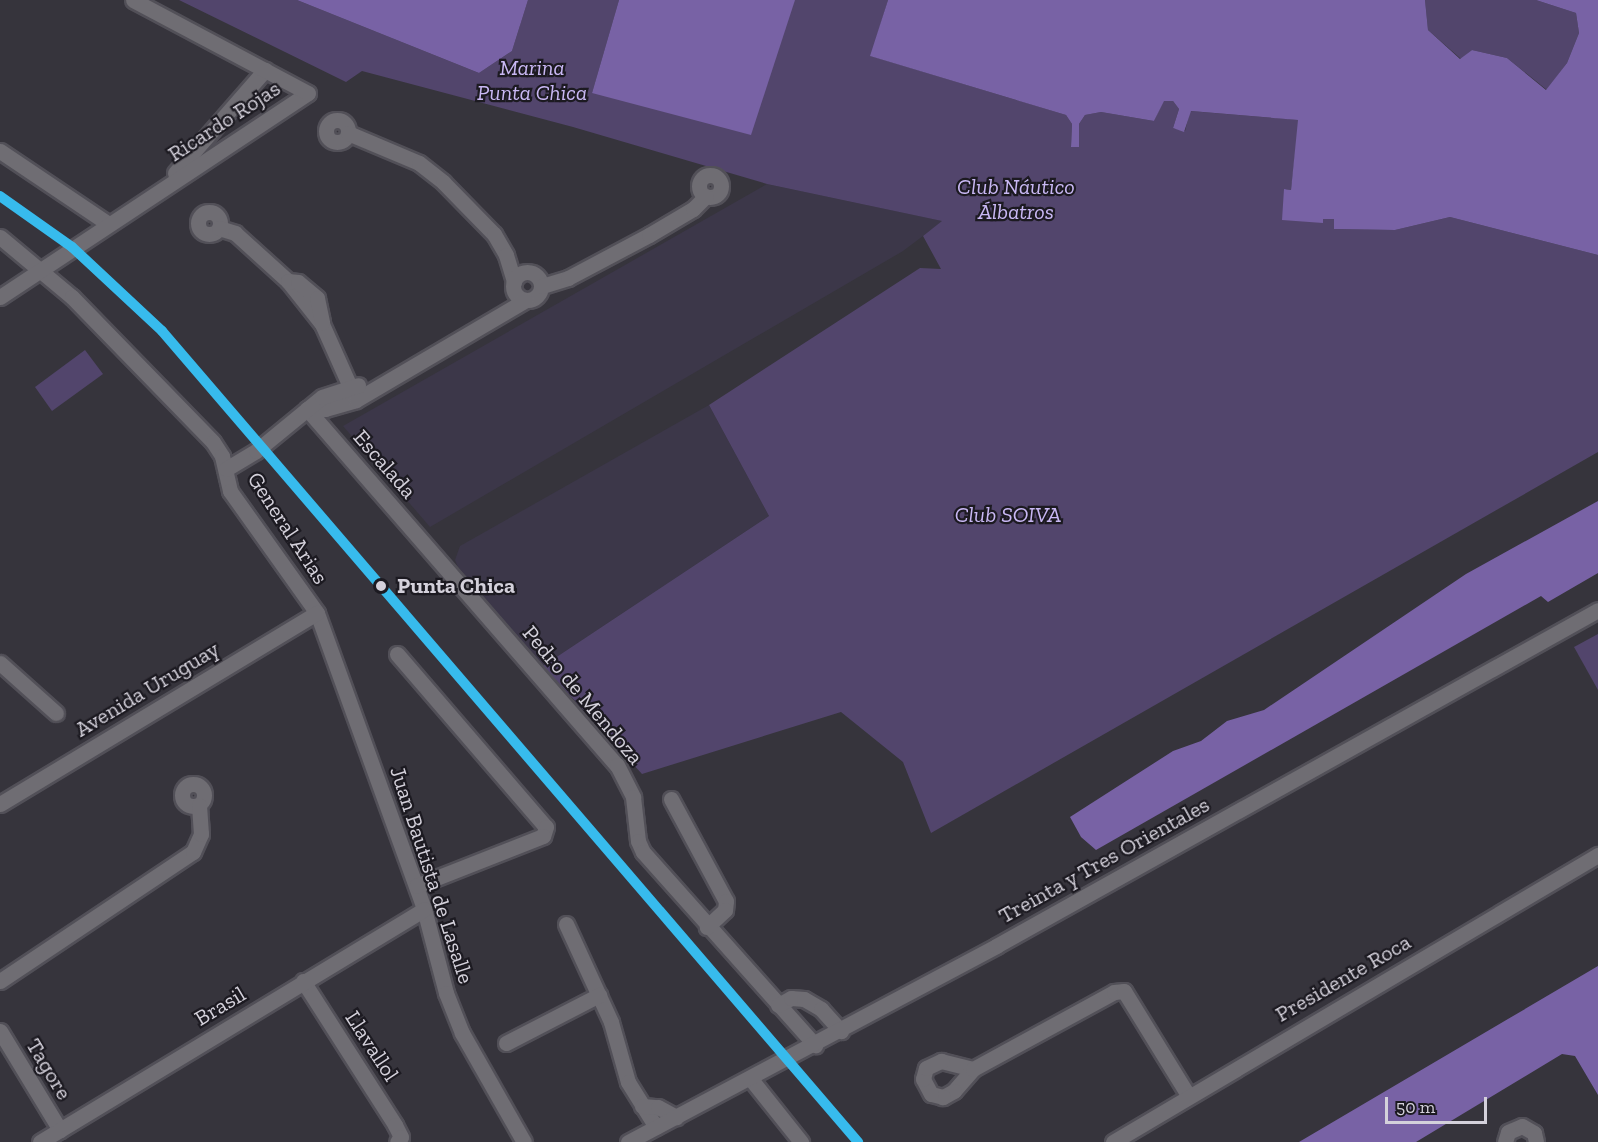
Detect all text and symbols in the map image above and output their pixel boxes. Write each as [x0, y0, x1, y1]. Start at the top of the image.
park label: Marina Punta Chica [477, 54, 587, 106]
street label: Ricardo Rojas [163, 75, 285, 167]
park label: Club Náutico Álbatros [957, 173, 1075, 224]
street label: Escalada [348, 424, 422, 504]
street label: General Arias [242, 467, 334, 589]
park label: Club SOIVA [955, 502, 1061, 528]
place label: Punta Chica [397, 573, 515, 599]
marker: Punta Chica [370, 575, 392, 597]
street label: Pedro de Mendoza [517, 620, 649, 770]
street label: Avenida Uruguay [70, 636, 224, 742]
street label: Juan Bautista de Lasalle [384, 763, 480, 987]
street label: Treinta y Tres Orientales [993, 791, 1215, 929]
street label: Presidente Roca [1271, 929, 1415, 1027]
street label: Brasil [190, 981, 250, 1031]
street label: Llavallol [340, 1006, 404, 1086]
street label: Tagore [21, 1034, 77, 1104]
scale bar [1388, 1085, 1490, 1123]
text: 50 m [1396, 1096, 1435, 1118]

